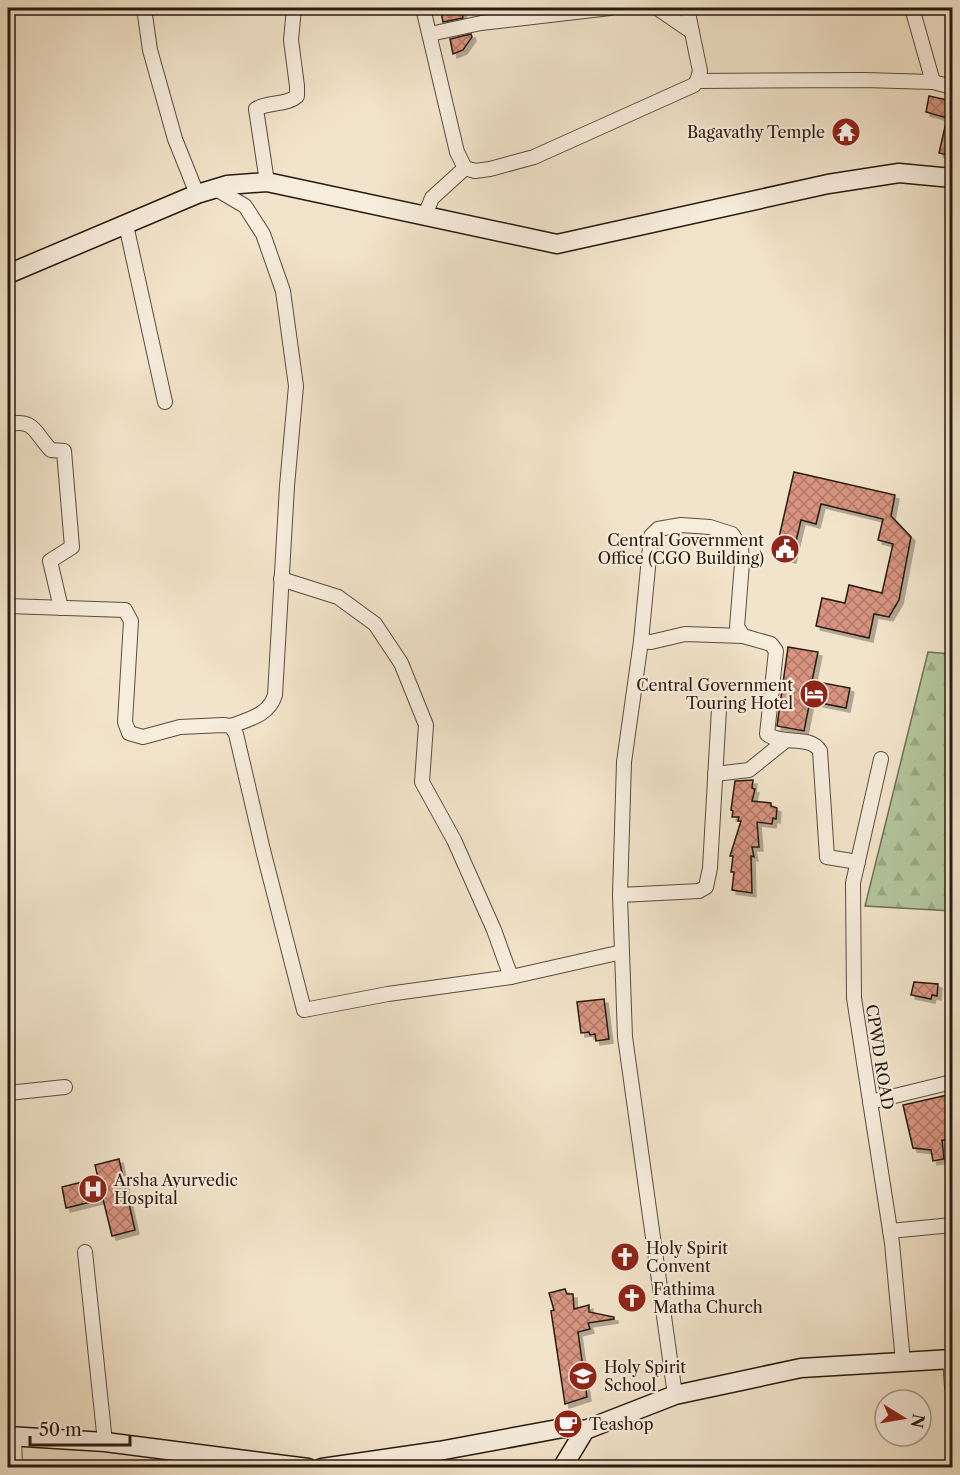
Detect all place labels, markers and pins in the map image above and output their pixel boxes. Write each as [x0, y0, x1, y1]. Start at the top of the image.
temple icon: Bagavathy Temple [830, 116, 862, 148]
place label: Bagavathy Temple [687, 122, 825, 142]
place label: Central Government Office (CGO Building) [598, 530, 764, 568]
public building icon: Central Government Office (CGO Building) [769, 533, 801, 565]
place label: Central Government Touring Hotel [636, 675, 793, 713]
hotel icon: Central Government Touring Hotel [798, 678, 830, 710]
place label: Arsha Ayurvedic Hospital [113, 1170, 238, 1208]
hospital icon: Arsha Ayurvedic Hospital [77, 1173, 109, 1205]
place label: Holy Spirit Convent [646, 1238, 728, 1276]
church icon: Holy Spirit Convent [609, 1241, 641, 1273]
place label: Fathima Matha Church [653, 1279, 763, 1317]
church icon: Fathima Matha Church [616, 1282, 648, 1314]
place label: Holy Spirit School [604, 1357, 686, 1395]
school or university icon: Holy Spirit School [567, 1360, 599, 1392]
cafe icon: Teashop [552, 1408, 584, 1440]
place label: Teashop [589, 1414, 654, 1434]

